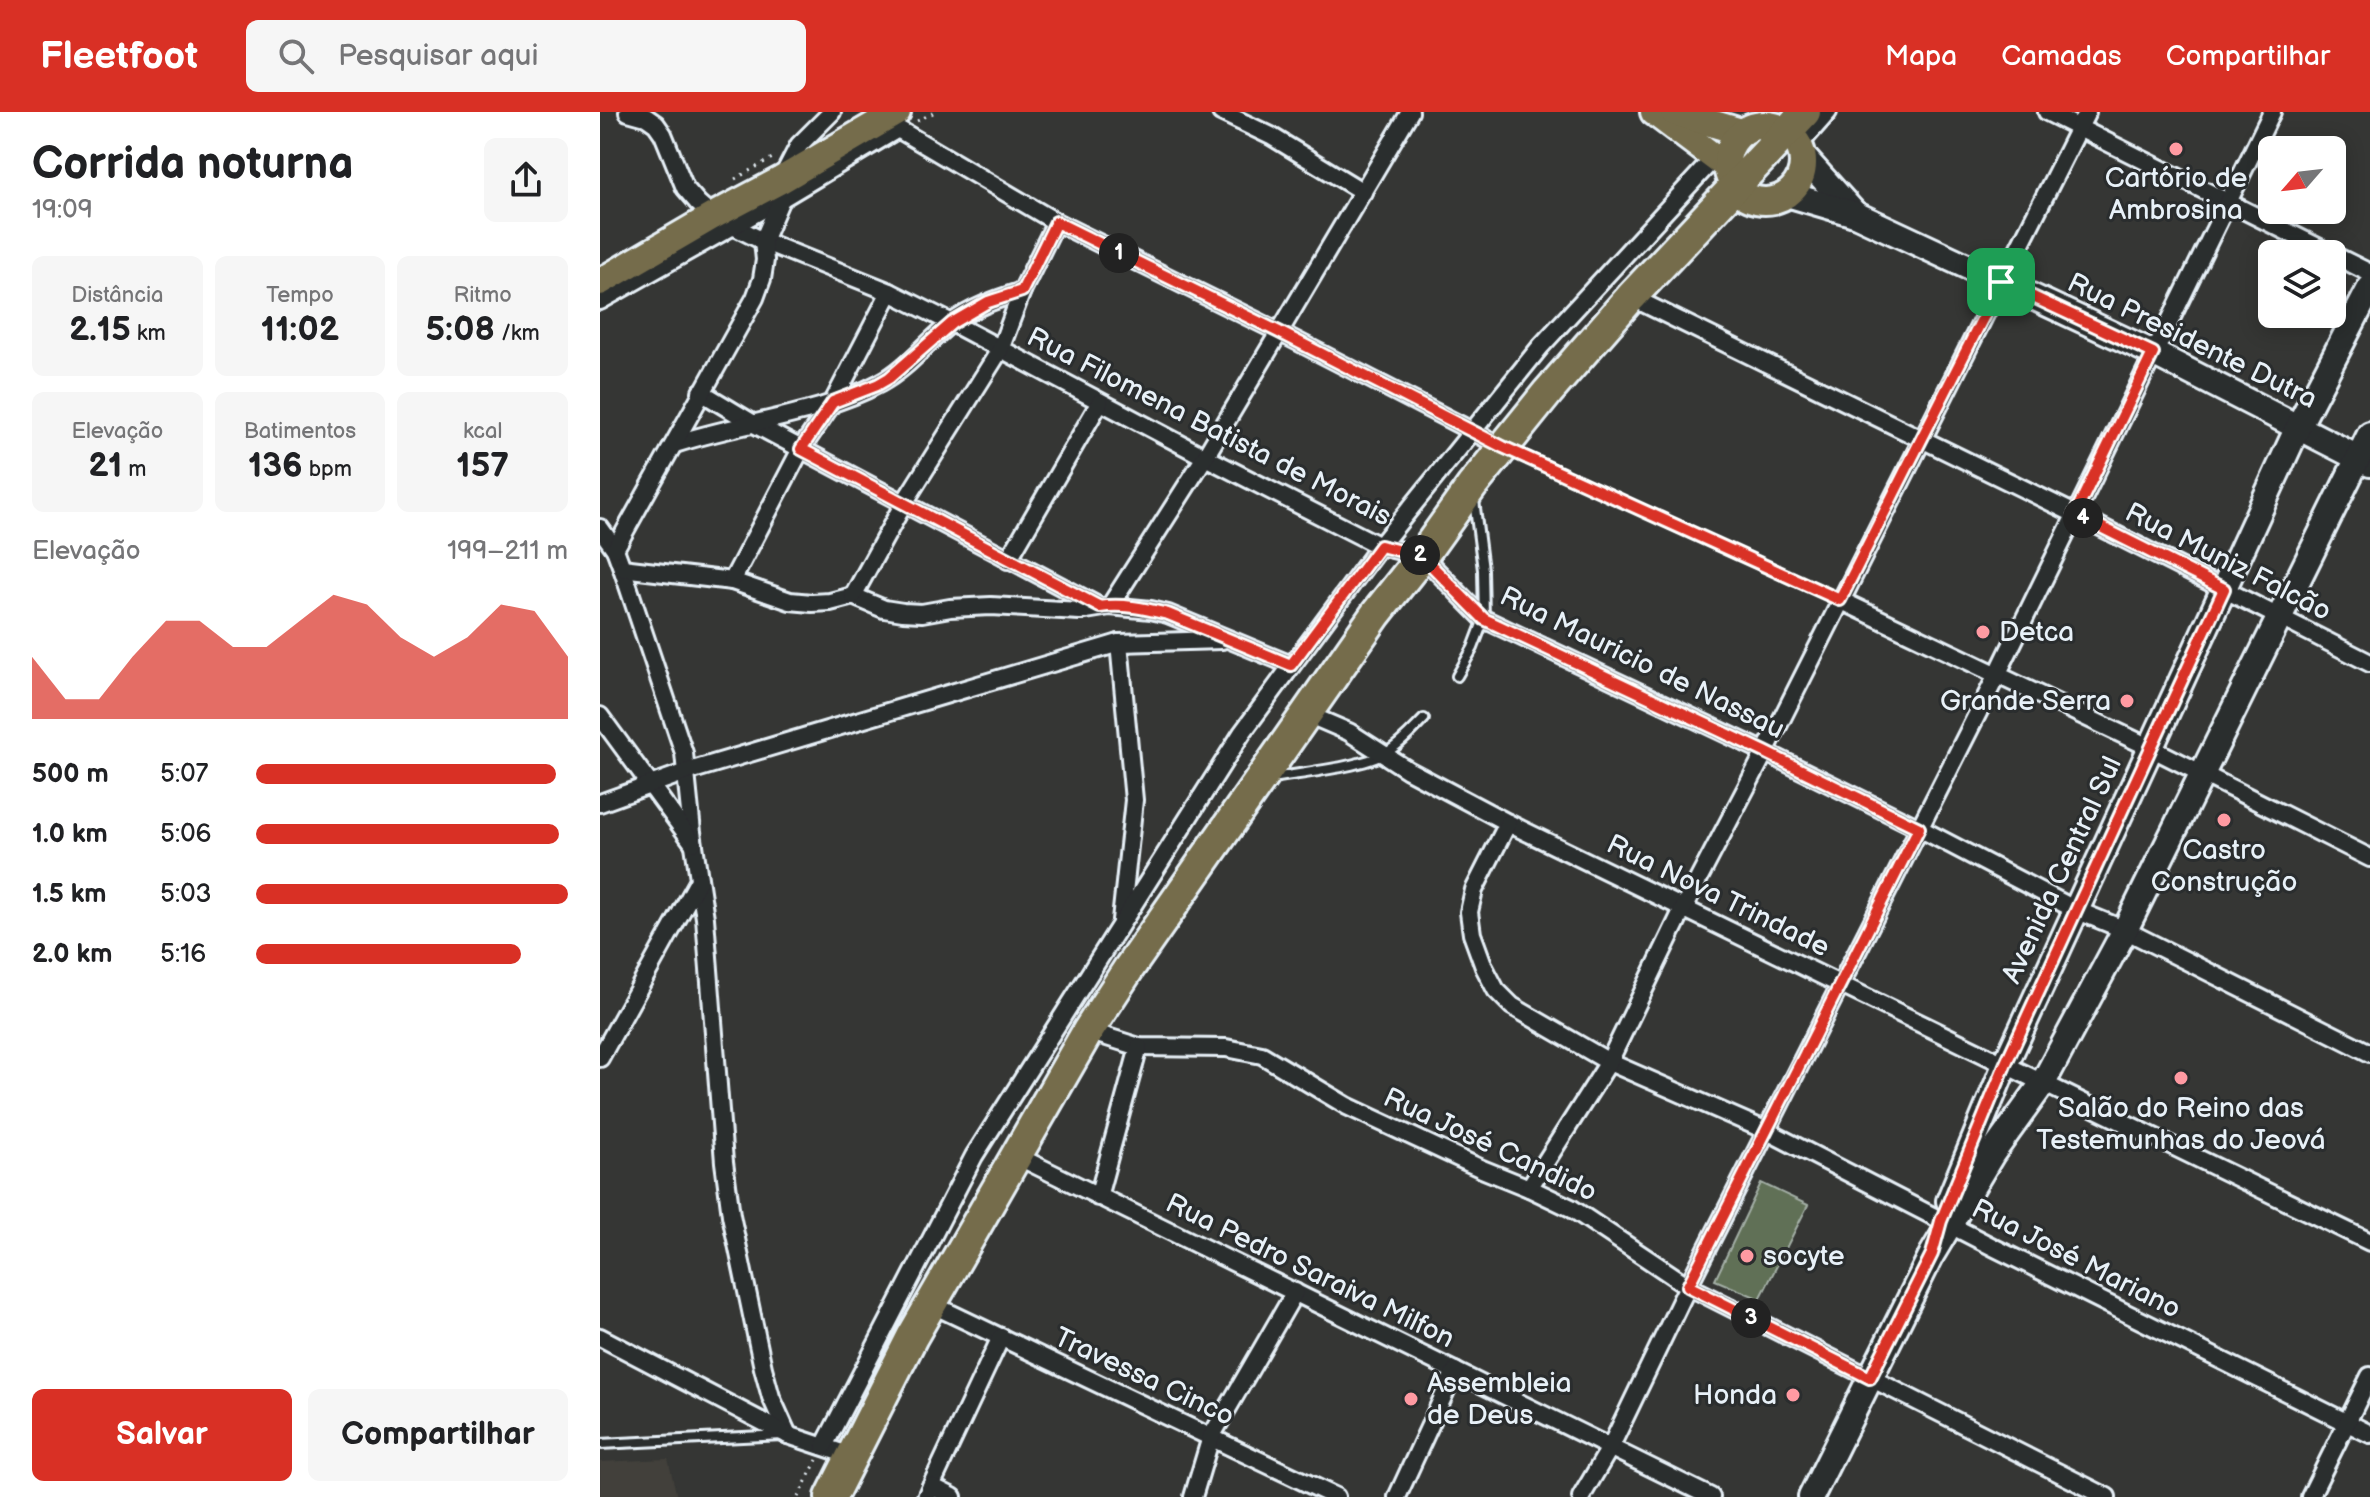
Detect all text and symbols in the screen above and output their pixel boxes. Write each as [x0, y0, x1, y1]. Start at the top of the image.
search box [246, 20, 806, 92]
text: Fleetfoot [40, 34, 198, 79]
icon: search [274, 34, 318, 78]
text: Pesquisar aqui [338, 38, 539, 74]
text: Mapa [1885, 40, 1957, 73]
text: Camadas [2001, 40, 2122, 73]
text: Compartilhar [2166, 40, 2330, 73]
north arrow [2258, 136, 2346, 224]
map controls [2258, 136, 2346, 328]
text: Corrida noturna [32, 138, 353, 191]
button: share [484, 138, 568, 222]
marker: Cartório de Ambrosina [2167, 140, 2185, 158]
place label: Cartório de Ambrosina [2105, 162, 2247, 227]
text: 19:09 [32, 195, 93, 226]
pin: 1 [1099, 233, 1139, 273]
text: 1 [1114, 239, 1124, 266]
button: layers [2258, 240, 2346, 328]
pin [1967, 248, 2035, 316]
icon: arrive [1979, 260, 2023, 304]
street label: Rua Presidente Dutra [2062, 266, 2322, 416]
text: Distância [71, 282, 164, 309]
text: Tempo [266, 282, 334, 309]
text: Ritmo [454, 282, 512, 309]
text: 2.15 [69, 309, 131, 350]
text: 11:02 [261, 309, 339, 350]
text: 5:08 [426, 309, 495, 350]
text: km [131, 320, 166, 347]
text: /km [495, 320, 540, 347]
street label: Rua Filomena Batista de Morais [1021, 321, 1397, 534]
text: Elevação [71, 418, 163, 445]
text: Batimentos [244, 418, 356, 445]
text: kcal [463, 418, 502, 445]
text: 21 [88, 445, 122, 486]
text: 136 [248, 445, 303, 486]
text: 157 [456, 445, 509, 486]
text: m [122, 456, 146, 483]
text: bpm [303, 456, 352, 483]
street label: Rua Muniz Falcão [2120, 496, 2336, 628]
pin: 4 [2063, 498, 2103, 538]
text: 4 [2077, 504, 2089, 531]
pin: 2 [1400, 535, 1440, 575]
text: Elevação [32, 536, 140, 567]
text: 199–211 m [447, 536, 568, 567]
text: 2 [1413, 541, 1427, 568]
street label: Rua Mauricio de Nassau [1494, 580, 1790, 746]
place label: Detca [1999, 616, 2074, 649]
marker: Detca [1974, 623, 1992, 641]
place label: Grande Serra [1940, 685, 2111, 718]
marker: Grande Serra [2118, 692, 2136, 710]
street label: Avenida Central Sul [1995, 751, 2129, 989]
text: 500 m [32, 759, 109, 790]
text: 5:07 [160, 759, 208, 790]
marker: Castro Construção [2215, 811, 2233, 829]
text: 1.0 km [32, 819, 108, 850]
text: 5:06 [160, 819, 211, 850]
street label: Rua Nova Trindade [1601, 828, 1835, 964]
place label: Castro Construção [2151, 834, 2297, 899]
text: 1.5 km [32, 879, 107, 910]
text: 5:03 [160, 879, 211, 910]
text: 2.0 km [32, 939, 112, 970]
text: 5:16 [160, 939, 206, 970]
marker: Salão do Reino das Testemunhas do Jeová [2172, 1069, 2190, 1087]
street label: Rua José Candido [1378, 1081, 1602, 1209]
place label: Salão do Reino das Testemunhas do Jeová [2036, 1092, 2326, 1157]
street label: Rua Pedro Saraiva Milfon [1160, 1187, 1460, 1355]
street label: Rua José Mariano [1966, 1192, 2186, 1326]
place label: socyte [1763, 1240, 1844, 1273]
marker: socyte [1738, 1247, 1756, 1265]
pin: 3 [1731, 1298, 1771, 1338]
text: 3 [1745, 1304, 1757, 1331]
street label: Travessa Cinco [1049, 1321, 1239, 1433]
place label: Assembleia de Deus [1427, 1367, 1572, 1432]
place label: Honda [1693, 1379, 1777, 1412]
marker: Honda [1784, 1386, 1802, 1404]
button: Salvar [32, 1389, 292, 1481]
button: Compartilhar [308, 1389, 568, 1481]
marker: Assembleia de Deus [1402, 1390, 1420, 1408]

